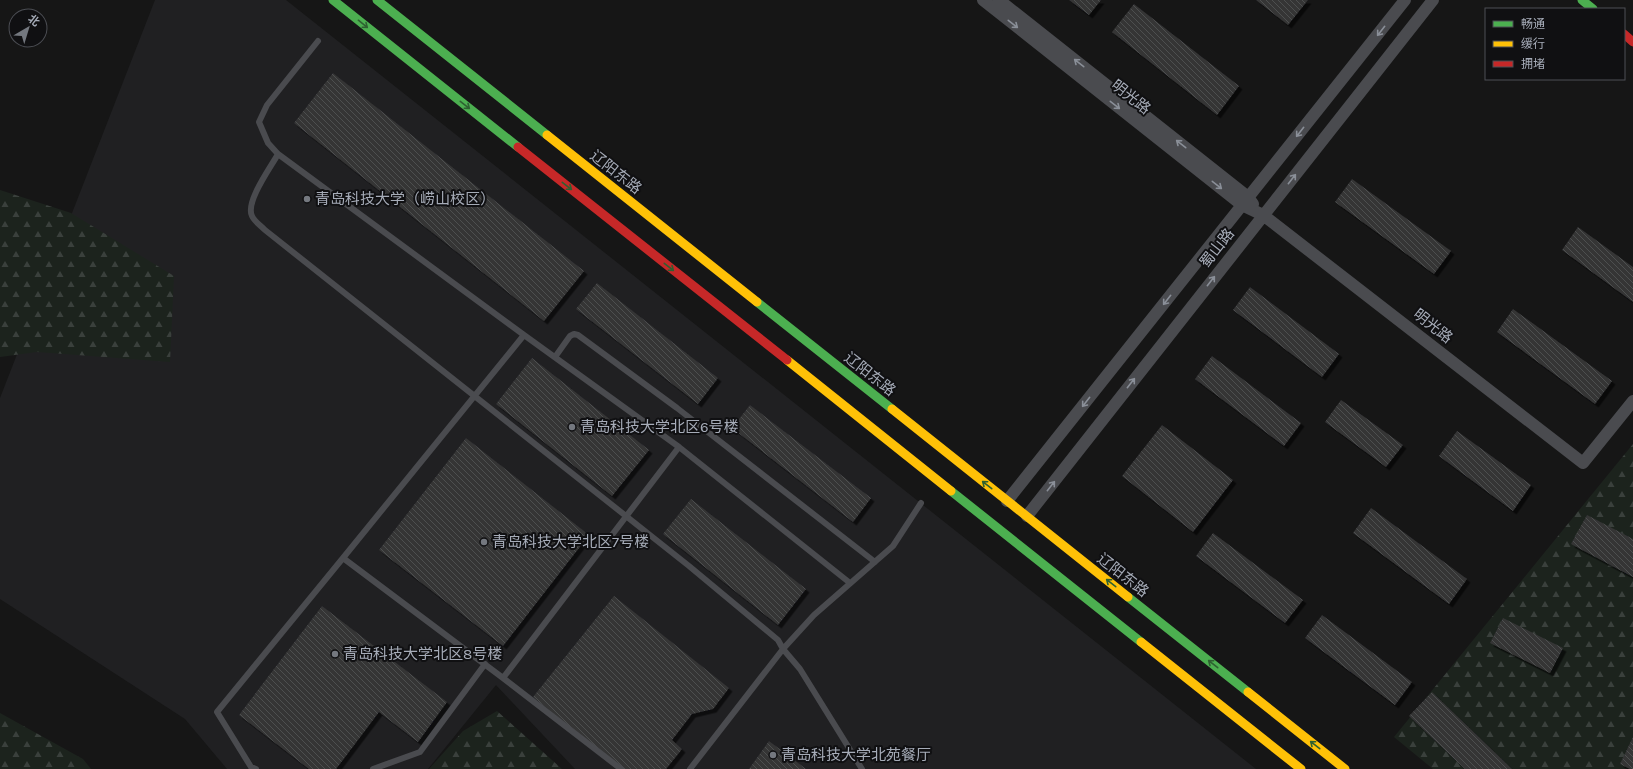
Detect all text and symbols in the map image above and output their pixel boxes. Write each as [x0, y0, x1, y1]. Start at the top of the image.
north arrow [8, 8, 48, 48]
legend [1485, 8, 1625, 80]
text: 北 [26, 12, 42, 29]
text: 畅通 [1521, 17, 1545, 31]
one-way arrow [358, 20, 369, 29]
one-way arrow [1008, 20, 1019, 29]
one-way arrow [1376, 25, 1385, 36]
text: 缓行 [1521, 37, 1545, 51]
text: 拥堵 [1521, 57, 1545, 71]
one-way arrow [1074, 59, 1085, 68]
street label: 明光路 [1108, 76, 1154, 118]
one-way arrow [1110, 100, 1121, 109]
one-way arrow [460, 101, 471, 110]
one-way arrow [1295, 127, 1304, 138]
one-way arrow [1175, 140, 1186, 148]
street label: 辽阳东路 [587, 146, 645, 198]
one-way arrow [1287, 174, 1296, 185]
one-way arrow [1212, 181, 1223, 190]
one-way arrow [561, 182, 572, 191]
place label: 青岛科技大学（崂山校区） [315, 190, 495, 208]
marker: 青岛科技大学（崂山校区） [302, 194, 312, 204]
street label: 蜀山路 [1196, 225, 1238, 271]
one-way arrow [663, 263, 674, 271]
one-way arrow [1207, 276, 1216, 287]
one-way arrow [1163, 295, 1171, 306]
street label: 明光路 [1410, 305, 1456, 347]
street label: 辽阳东路 [841, 348, 899, 400]
one-way arrow [1127, 378, 1135, 389]
one-way arrow [1082, 396, 1090, 407]
place label: 青岛科技大学北区6号楼 [580, 418, 739, 436]
marker: 青岛科技大学北区6号楼 [567, 422, 577, 432]
one-way arrow [1046, 480, 1055, 491]
one-way arrow [982, 481, 993, 490]
place label: 青岛科技大学北区7号楼 [492, 533, 649, 551]
marker: 青岛科技大学北区7号楼 [479, 537, 489, 547]
street label: 辽阳东路 [1094, 549, 1152, 601]
one-way arrow [1106, 579, 1117, 588]
place label: 青岛科技大学北区8号楼 [343, 645, 502, 663]
marker: 青岛科技大学北区8号楼 [330, 649, 340, 659]
one-way arrow [1208, 660, 1219, 668]
one-way arrow [1309, 740, 1320, 749]
place label: 青岛科技大学北苑餐厅 [781, 746, 931, 764]
marker: 青岛科技大学北苑餐厅 [768, 750, 778, 760]

